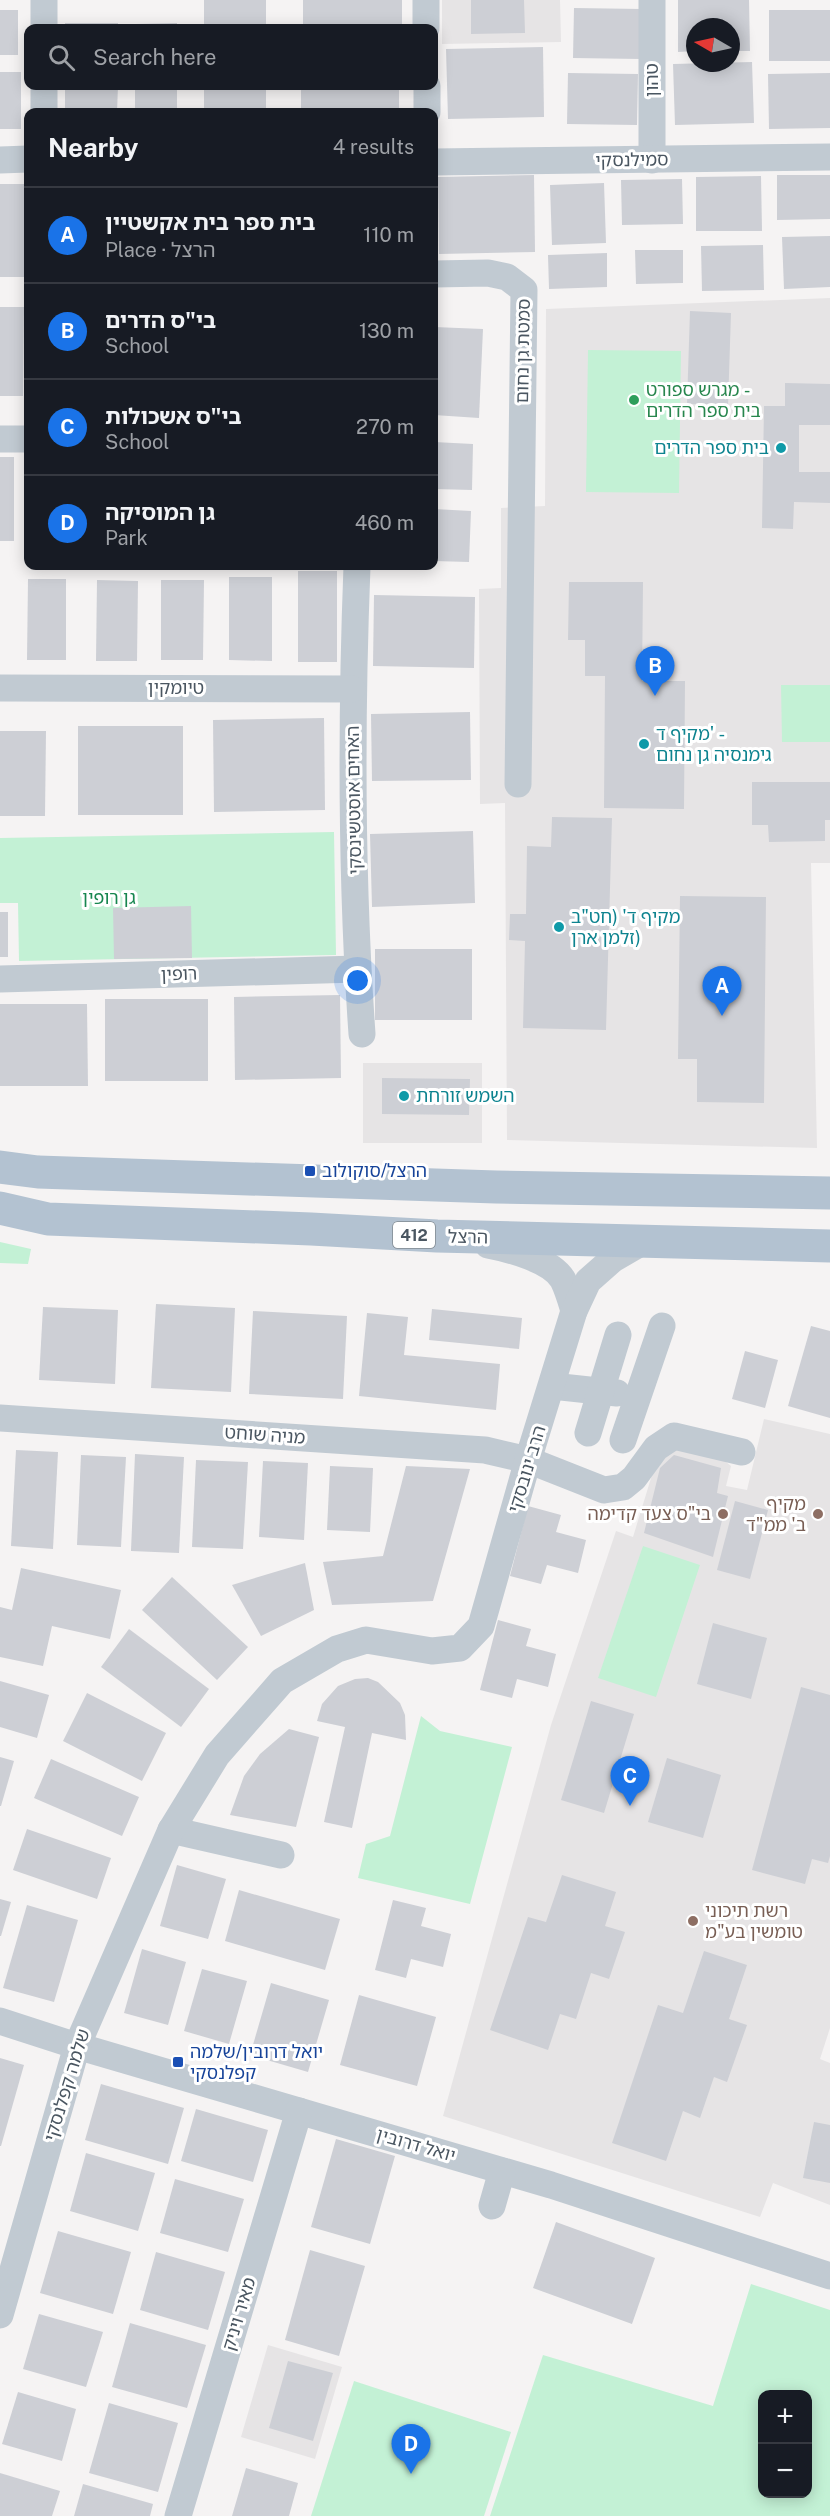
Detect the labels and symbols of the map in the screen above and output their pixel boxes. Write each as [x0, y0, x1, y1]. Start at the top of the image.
north arrow [686, 18, 740, 72]
street label: טהון [641, 63, 662, 97]
street label: סמילנסקי [595, 148, 669, 171]
street label: סמטת גן נחום [511, 298, 534, 404]
place label: מגרש ספורט - בית ספר הדרים [646, 379, 761, 421]
marker: מגרש ספורט - בית ספר הדרים [627, 393, 641, 407]
place label: בית ספר הדרים [654, 437, 769, 458]
marker: בית ספר הדרים [774, 441, 788, 455]
pin: B [636, 646, 674, 696]
street label: טיומקין [148, 677, 204, 698]
place label: מקיף ד' - גימנסיה גן נחום [656, 723, 772, 765]
street label: האחים אוסטשינסקי [342, 725, 365, 875]
marker: מקיף ד' - גימנסיה גן נחום [637, 737, 651, 751]
park label: גן רופין [82, 887, 136, 908]
place label: מקיף ד' (חט"ב זלמן ארן) [571, 906, 681, 948]
marker: מקיף ד' (חט"ב זלמן ארן) [552, 920, 566, 934]
street label: רופין [160, 962, 198, 985]
your location [343, 966, 372, 995]
pin: A [702, 966, 742, 1016]
place label: השמש זורחת [416, 1085, 515, 1106]
marker: השמש זורחת [397, 1089, 411, 1103]
place label: הרצל/סוקולוב [322, 1160, 427, 1181]
marker: הרצל/סוקולוב [303, 1164, 317, 1178]
road number: 412 [393, 1222, 435, 1248]
street label: הרצל [448, 1226, 488, 1247]
street label: מניה שוחט [224, 1421, 306, 1448]
street label: הרב ינובסקי [503, 1423, 550, 1515]
place label: מקיף ב' ממ"ד [746, 1493, 806, 1535]
place label: בי"ס צעד קדימה [588, 1503, 711, 1524]
marker: בי"ס צעד קדימה [716, 1507, 730, 1521]
marker: מקיף ב' ממ"ד [811, 1507, 825, 1521]
pin: C [610, 1756, 650, 1806]
place label: רשת תיכוני טומשין בע"מ [705, 1900, 803, 1942]
marker: רשת תיכוני טומשין בע"מ [686, 1914, 700, 1928]
street label: שלמה קפלנסקי [39, 2026, 94, 2144]
place label: יואל דרובין/שלמה קפלנסקי [190, 2041, 323, 2083]
marker: יואל דרובין/שלמה קפלנסקי [171, 2055, 185, 2069]
street label: יואל דרובין [374, 2123, 458, 2166]
street label: מאיר ויניק [217, 2275, 260, 2353]
pin: D [392, 2424, 430, 2474]

